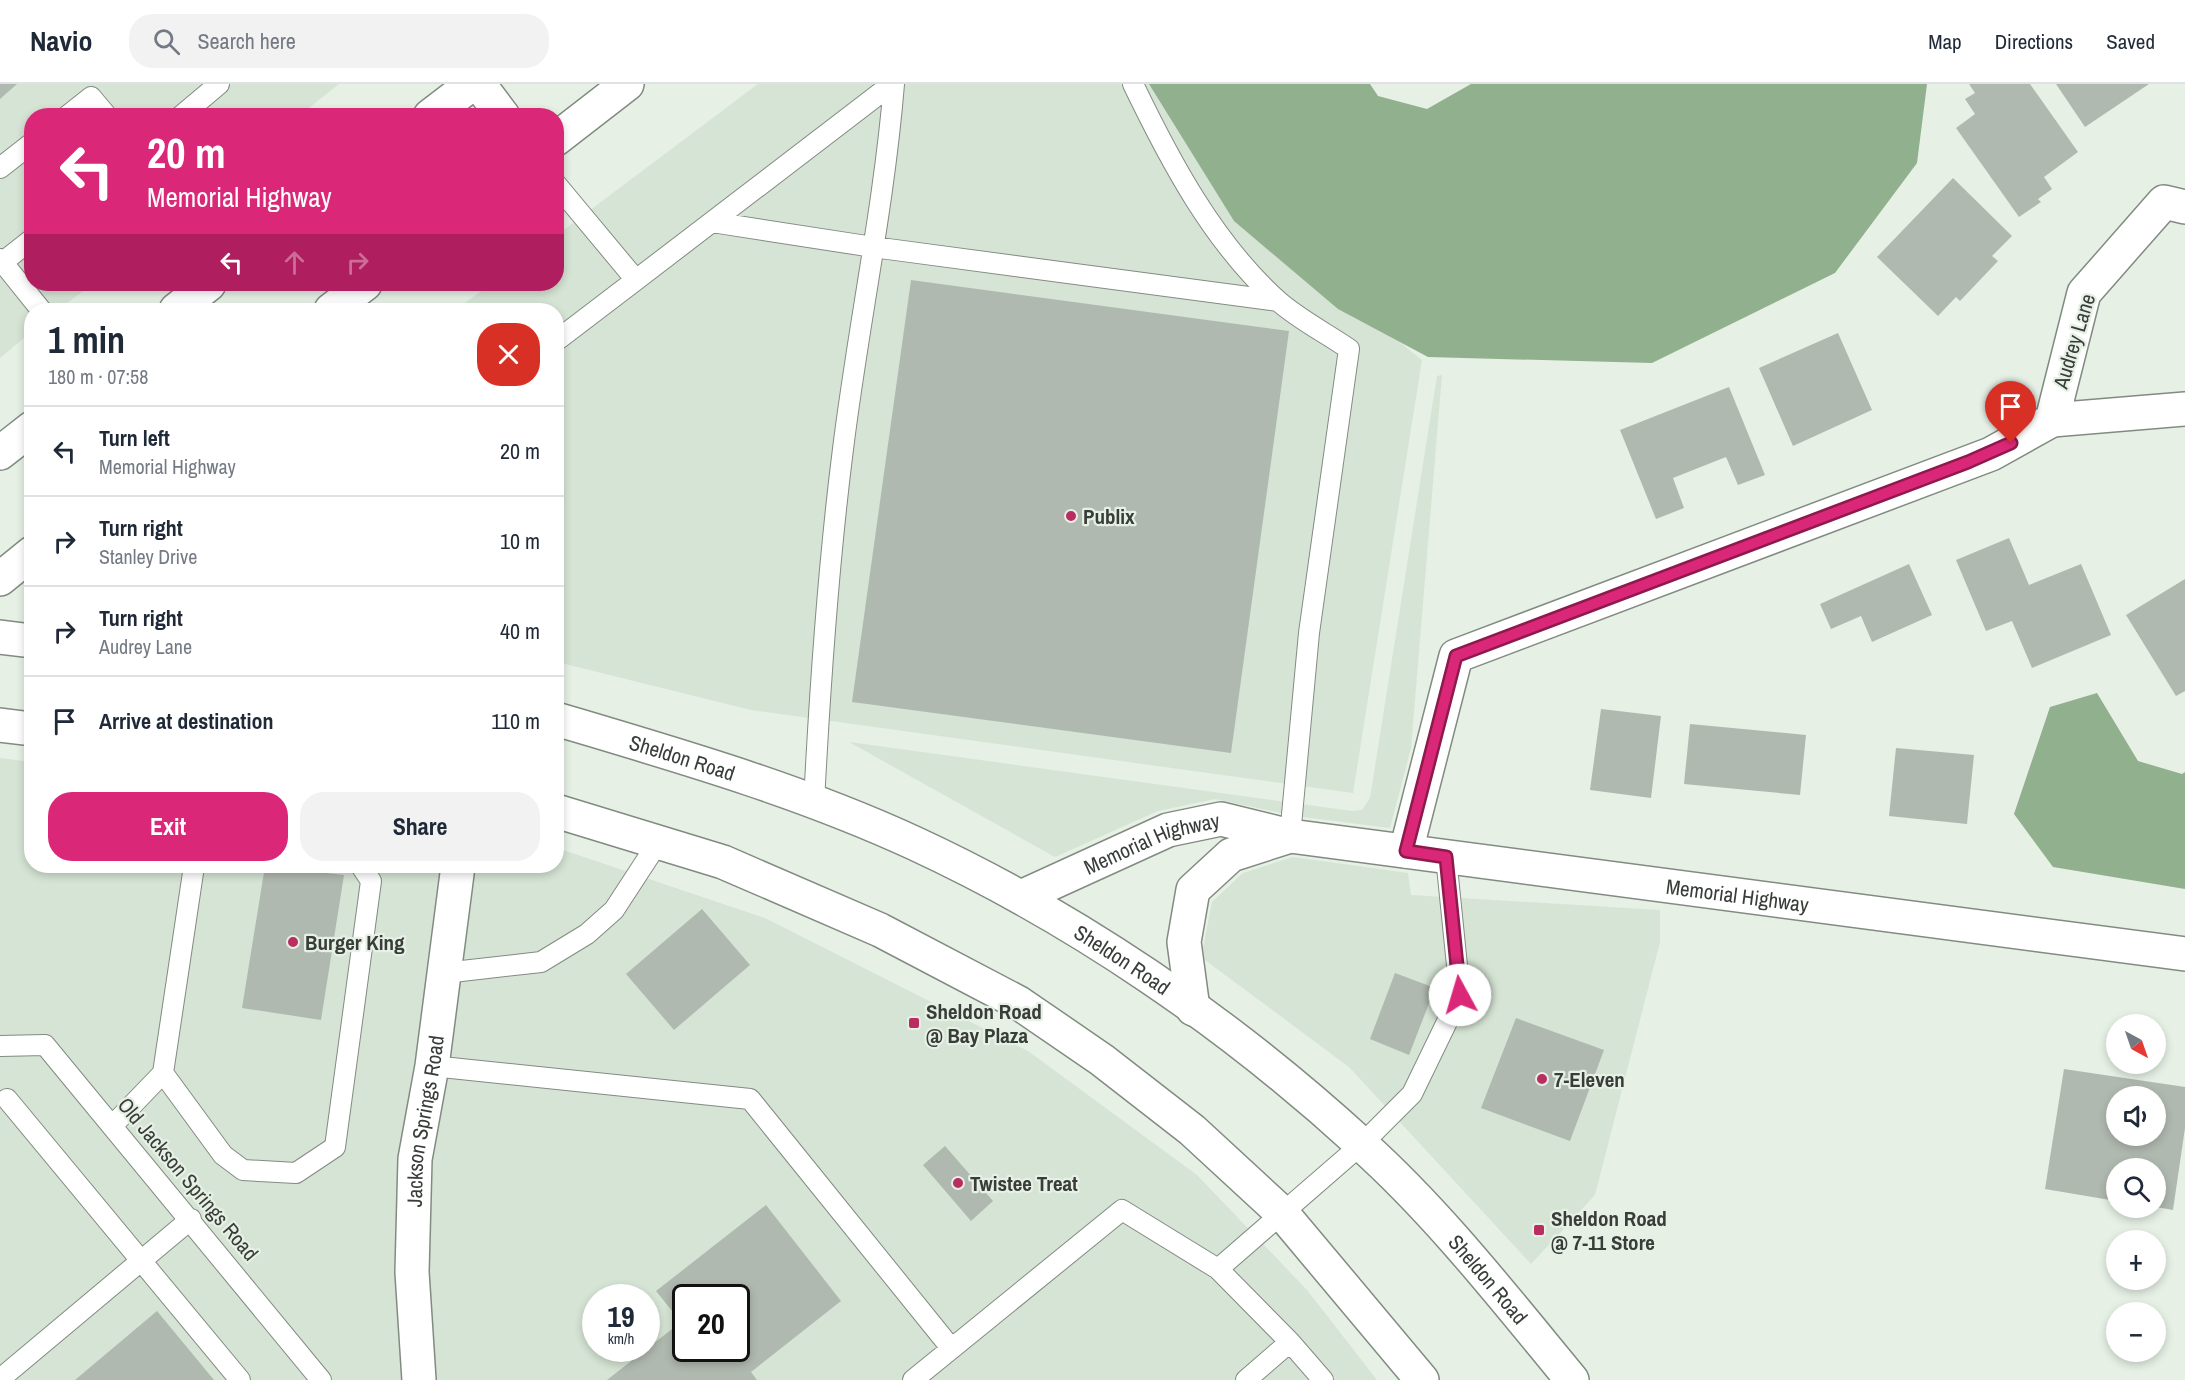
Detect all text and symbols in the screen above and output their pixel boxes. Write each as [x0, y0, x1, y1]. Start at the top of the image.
search box [129, 14, 549, 68]
text: Navio [30, 22, 93, 60]
icon: search [150, 25, 183, 58]
text: Search here [198, 26, 296, 56]
text: Map [1928, 27, 1962, 56]
text: Directions [1995, 27, 2073, 56]
text: Saved [2106, 27, 2155, 56]
text: 20 m [147, 125, 226, 181]
icon: left [48, 132, 126, 210]
text: Memorial Highway [147, 179, 332, 215]
icon: left [215, 246, 248, 279]
icon: ahead [278, 246, 311, 279]
icon: right [341, 246, 374, 279]
street label: Audrey Lane [2046, 290, 2102, 393]
text: 1 min [48, 316, 125, 364]
button: close [477, 323, 540, 386]
text: 180 m · 07:58 [48, 363, 148, 390]
pin [1985, 381, 2036, 443]
icon: arrive [1994, 390, 2027, 423]
text: Turn left [99, 423, 170, 453]
icon: left [48, 435, 81, 468]
text: 20 m [500, 436, 540, 466]
text: Memorial Highway [99, 453, 236, 480]
place label: Publix [1083, 502, 1135, 531]
marker: Publix [1064, 509, 1078, 523]
text: Turn right [99, 513, 183, 543]
icon: right [48, 525, 81, 558]
text: 10 m [500, 526, 540, 556]
text: Stanley Drive [99, 543, 197, 570]
text: Turn right [99, 603, 183, 633]
icon: right [48, 615, 81, 648]
text: 40 m [500, 616, 540, 646]
text: Audrey Lane [99, 633, 192, 660]
icon: arrive [48, 705, 81, 738]
text: Arrive at destination [99, 706, 273, 736]
text: 110 m [491, 706, 540, 736]
street label: Sheldon Road [626, 727, 739, 787]
button: Exit [48, 792, 288, 861]
button: Share [300, 792, 540, 861]
street label: Memorial Highway [1079, 805, 1222, 881]
street label: Memorial Highway [1664, 871, 1811, 919]
street label: Sheldon Road [1069, 917, 1176, 1001]
place label: Burger King [305, 928, 405, 957]
marker: Burger King [286, 935, 300, 949]
position arrow [1428, 963, 1492, 1027]
place label: Sheldon Road @ Bay Plaza [926, 997, 1042, 1050]
north arrow [2106, 1014, 2166, 1074]
map controls [2106, 1014, 2166, 1362]
marker: Sheldon Road @ Bay Plaza [907, 1016, 921, 1030]
street label: Jackson Springs Road [399, 1034, 450, 1207]
place label: 7-Eleven [1554, 1065, 1625, 1094]
marker: 7-Eleven [1535, 1072, 1549, 1086]
button: sound [2106, 1086, 2166, 1146]
street label: Old Jackson Springs Road [111, 1091, 265, 1267]
button: search [2106, 1158, 2166, 1218]
place label: Twistee Treat [970, 1169, 1078, 1198]
marker: Twistee Treat [951, 1176, 965, 1190]
place label: Sheldon Road @ 7-11 Store [1551, 1204, 1667, 1257]
marker: Sheldon Road @ 7-11 Store [1532, 1223, 1546, 1237]
street label: Sheldon Road [1442, 1228, 1535, 1330]
button: + [2106, 1230, 2166, 1290]
speed limit sign: 20 [672, 1284, 750, 1362]
text: 19 [607, 1296, 635, 1336]
button: − [2106, 1302, 2166, 1362]
text: km/h [608, 1328, 634, 1349]

